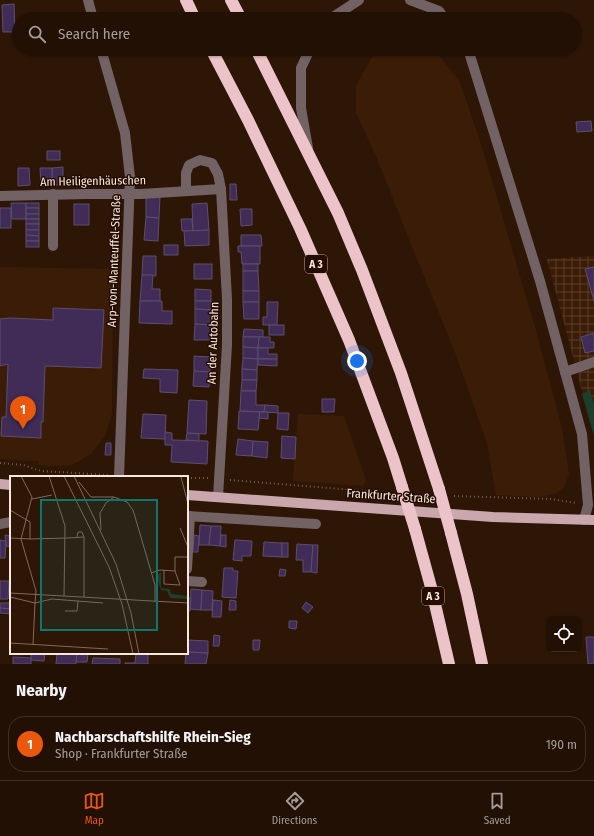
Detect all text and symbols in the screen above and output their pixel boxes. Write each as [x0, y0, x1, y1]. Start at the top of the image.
search box [12, 12, 582, 56]
icon: search [26, 23, 48, 45]
text: Search here [58, 25, 130, 43]
street label: Am Heiligenhäuschen [40, 173, 146, 189]
street label: Arp-von-Manteuffel-Straße [105, 195, 123, 327]
road number: A 3 [305, 255, 327, 273]
street label: An der Autobahn [205, 302, 221, 384]
your location [347, 351, 367, 371]
pin: 1 [10, 396, 36, 429]
inset map [10, 476, 188, 654]
street label: Frankfurter Straße [346, 486, 436, 506]
road number: A 3 [422, 587, 444, 605]
map controls [546, 616, 582, 652]
button: locate [546, 616, 582, 652]
text: Nearby [16, 680, 67, 701]
text: Nachbarschaftshilfe Rhein-Sieg [55, 728, 251, 746]
text: 1 [27, 737, 33, 752]
text: 190 m [546, 737, 577, 752]
text: Shop · Frankfurter Straße [55, 746, 188, 761]
tab: Map [83, 790, 105, 827]
tab: Directions [272, 790, 317, 827]
tab: Saved [484, 790, 511, 827]

